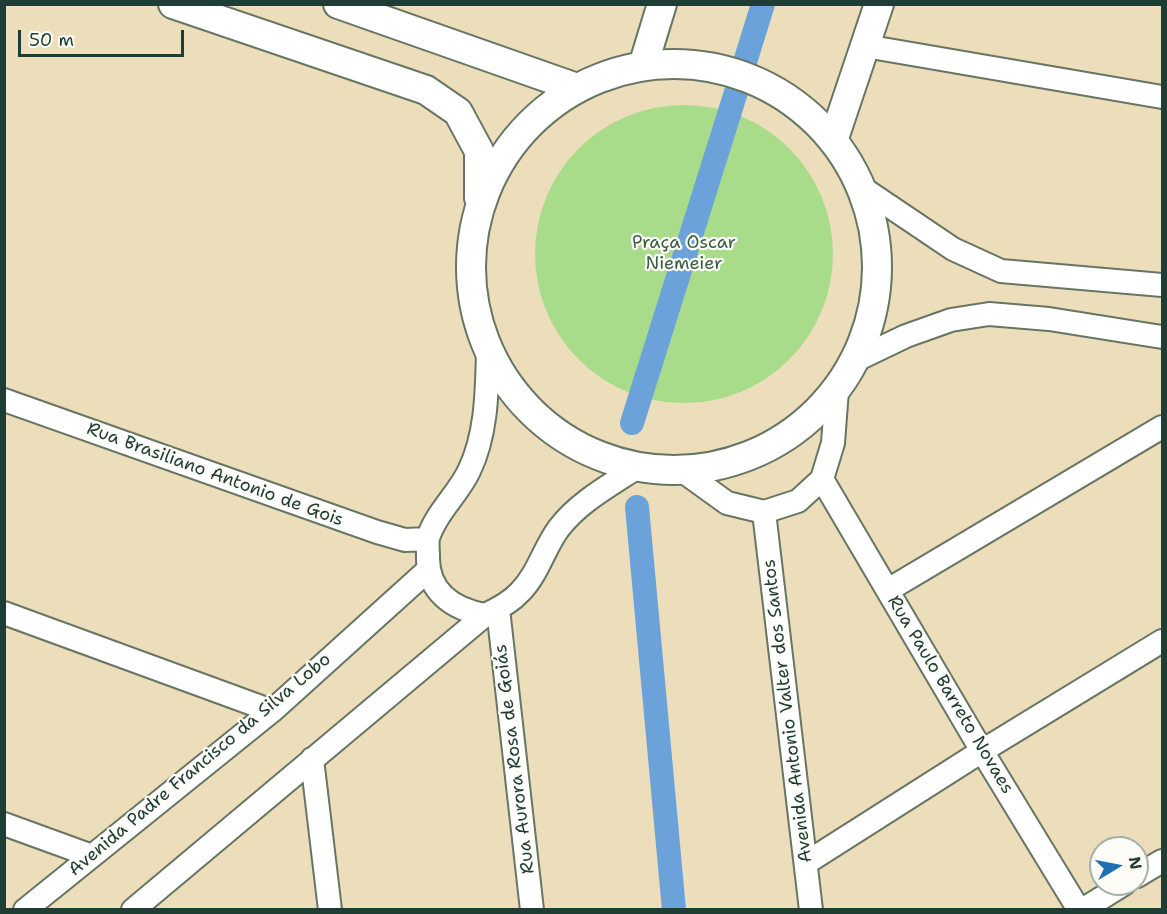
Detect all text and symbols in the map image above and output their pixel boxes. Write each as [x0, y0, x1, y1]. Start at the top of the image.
scale bar [21, 18, 188, 56]
text: 50 m [29, 28, 74, 52]
park label: Praça Oscar Niemeier [632, 232, 736, 274]
street label: Rua Brasiliano Antonio de Gois [84, 418, 346, 532]
street label: Avenida Antonio Valter dos Santos [759, 558, 817, 864]
street label: Rua Paulo Barreto Novaes [882, 592, 1018, 798]
street label: Rua Aurora Rosa de Goiás [490, 643, 540, 875]
street label: Avenida Padre Francisco da Silva Lobo [64, 649, 336, 881]
north arrow [1089, 836, 1149, 896]
text: N [1124, 855, 1147, 871]

